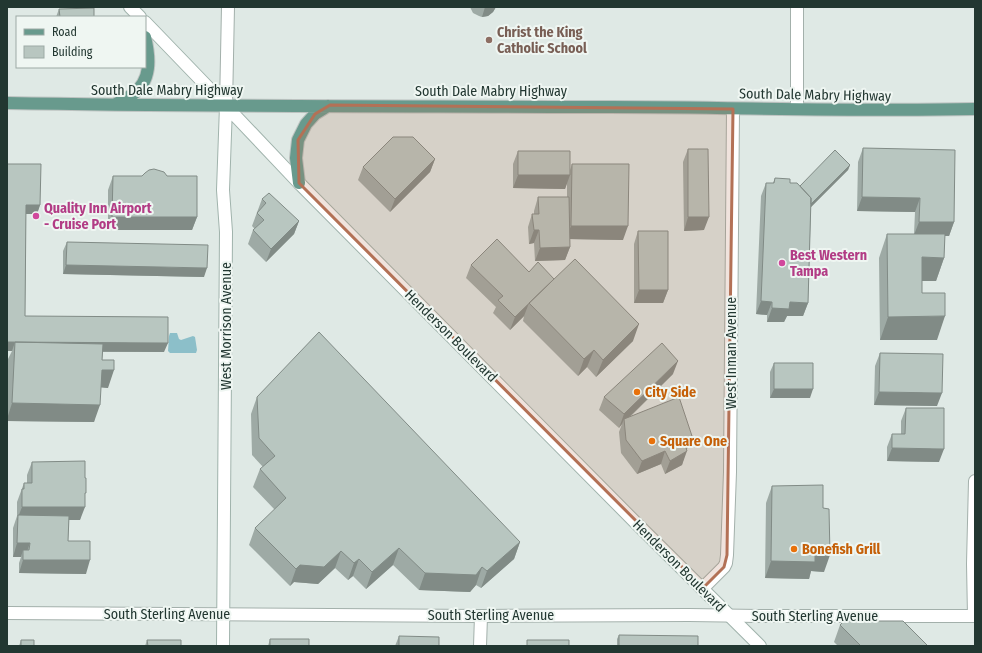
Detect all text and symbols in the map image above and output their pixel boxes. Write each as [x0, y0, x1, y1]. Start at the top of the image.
legend [16, 16, 146, 68]
place label: Christ the King Catholic School [497, 24, 587, 57]
text: Road [52, 25, 77, 39]
marker: Christ the King Catholic School [484, 35, 494, 45]
text: Building [52, 45, 93, 59]
street label: South Dale Mabry Highway [91, 82, 244, 99]
street label: South Dale Mabry Highway [415, 83, 568, 100]
street label: South Dale Mabry Highway [739, 85, 892, 105]
place label: Quality Inn Airport - Cruise Port [44, 200, 153, 233]
marker: Quality Inn Airport - Cruise Port [31, 211, 41, 221]
place label: Best Western Tampa [790, 247, 867, 280]
marker: Best Western Tampa [777, 258, 787, 268]
street label: West Morrison Avenue [218, 262, 235, 390]
street label: Henderson Boulevard [401, 286, 501, 386]
street label: West Inman Avenue [723, 297, 740, 409]
place label: City Side [645, 384, 696, 401]
marker: City Side [632, 387, 642, 397]
place label: Square One [660, 433, 727, 450]
marker: Square One [647, 436, 657, 446]
street label: Henderson Boulevard [629, 516, 729, 616]
place label: Bonefish Grill [802, 541, 881, 558]
marker: Bonefish Grill [789, 544, 799, 554]
street label: South Sterling Avenue [104, 606, 230, 623]
street label: South Sterling Avenue [428, 607, 554, 624]
street label: South Sterling Avenue [752, 608, 878, 625]

